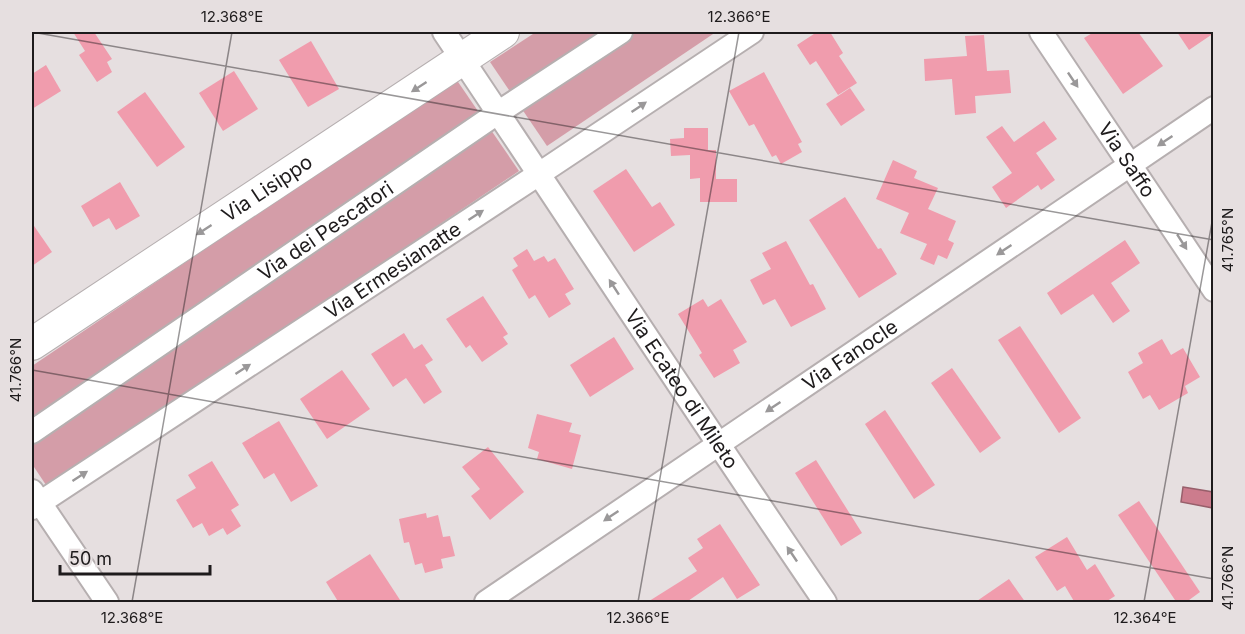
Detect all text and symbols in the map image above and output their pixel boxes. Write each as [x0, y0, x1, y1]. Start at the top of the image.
text: 12.368°E [201, 7, 263, 26]
text: 12.366°E [708, 7, 770, 26]
one-way arrow [1068, 72, 1079, 88]
one-way arrow [411, 82, 428, 93]
one-way arrow [630, 101, 646, 113]
street label: Via Saffo [1093, 118, 1160, 202]
one-way arrow [1157, 135, 1173, 146]
street label: Via Lisippo [217, 150, 317, 227]
street label: Via dei Pescatori [253, 176, 398, 286]
text: 41.765°N [1218, 208, 1237, 272]
one-way arrow [468, 210, 485, 221]
street label: Via Ermesianatte [320, 217, 465, 324]
one-way arrow [196, 224, 212, 235]
one-way arrow [1176, 234, 1187, 250]
one-way arrow [996, 244, 1012, 256]
one-way arrow [609, 279, 620, 295]
street label: Via Ecateo di Mileto [620, 305, 744, 473]
street label: Via Fanocle [798, 314, 902, 396]
text: 41.766°N [6, 338, 25, 402]
one-way arrow [235, 363, 252, 374]
one-way arrow [765, 401, 781, 413]
one-way arrow [72, 470, 88, 482]
one-way arrow [603, 511, 620, 522]
scale bar [60, 538, 210, 576]
one-way arrow [787, 546, 798, 562]
text: 41.766°N [1218, 546, 1237, 610]
text: 50 m [69, 548, 112, 569]
text: 12.368°E [101, 608, 163, 627]
text: 12.366°E [607, 608, 669, 627]
text: 12.364°E [1114, 608, 1176, 627]

